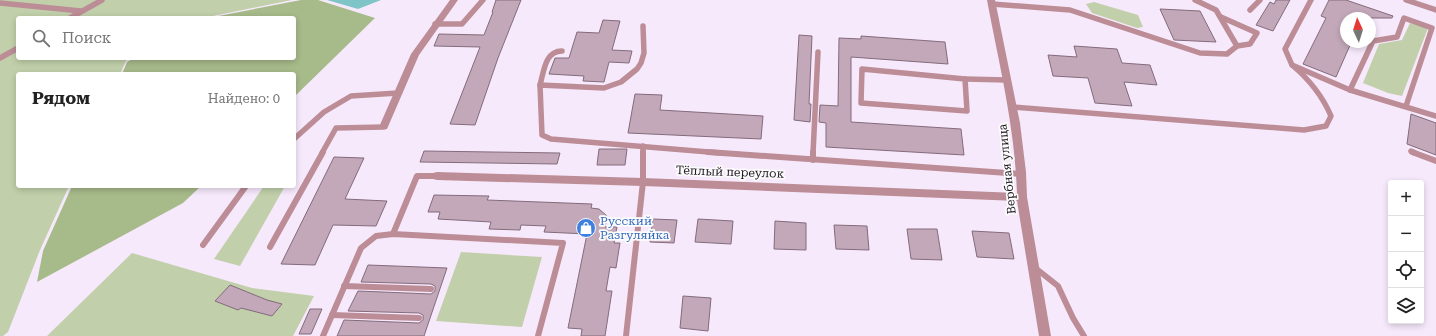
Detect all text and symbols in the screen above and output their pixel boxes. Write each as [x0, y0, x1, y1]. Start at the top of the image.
north arrow [1340, 12, 1376, 48]
search box [16, 16, 296, 60]
icon: search [30, 27, 52, 49]
text: Поиск [62, 29, 111, 47]
text: Рядом [32, 88, 90, 108]
text: Найдено: 0 [208, 91, 280, 106]
street label: Вербная улица [995, 123, 1019, 215]
street label: Тёплый переулок [676, 163, 785, 181]
map controls [1388, 180, 1424, 324]
button: + [1388, 180, 1424, 216]
place label: Русский Разгуляйка [600, 214, 670, 242]
button: − [1388, 216, 1424, 252]
shop icon: Русский Разгуляйка [575, 217, 597, 239]
button: locate [1388, 252, 1424, 288]
button: layers [1388, 288, 1424, 324]

